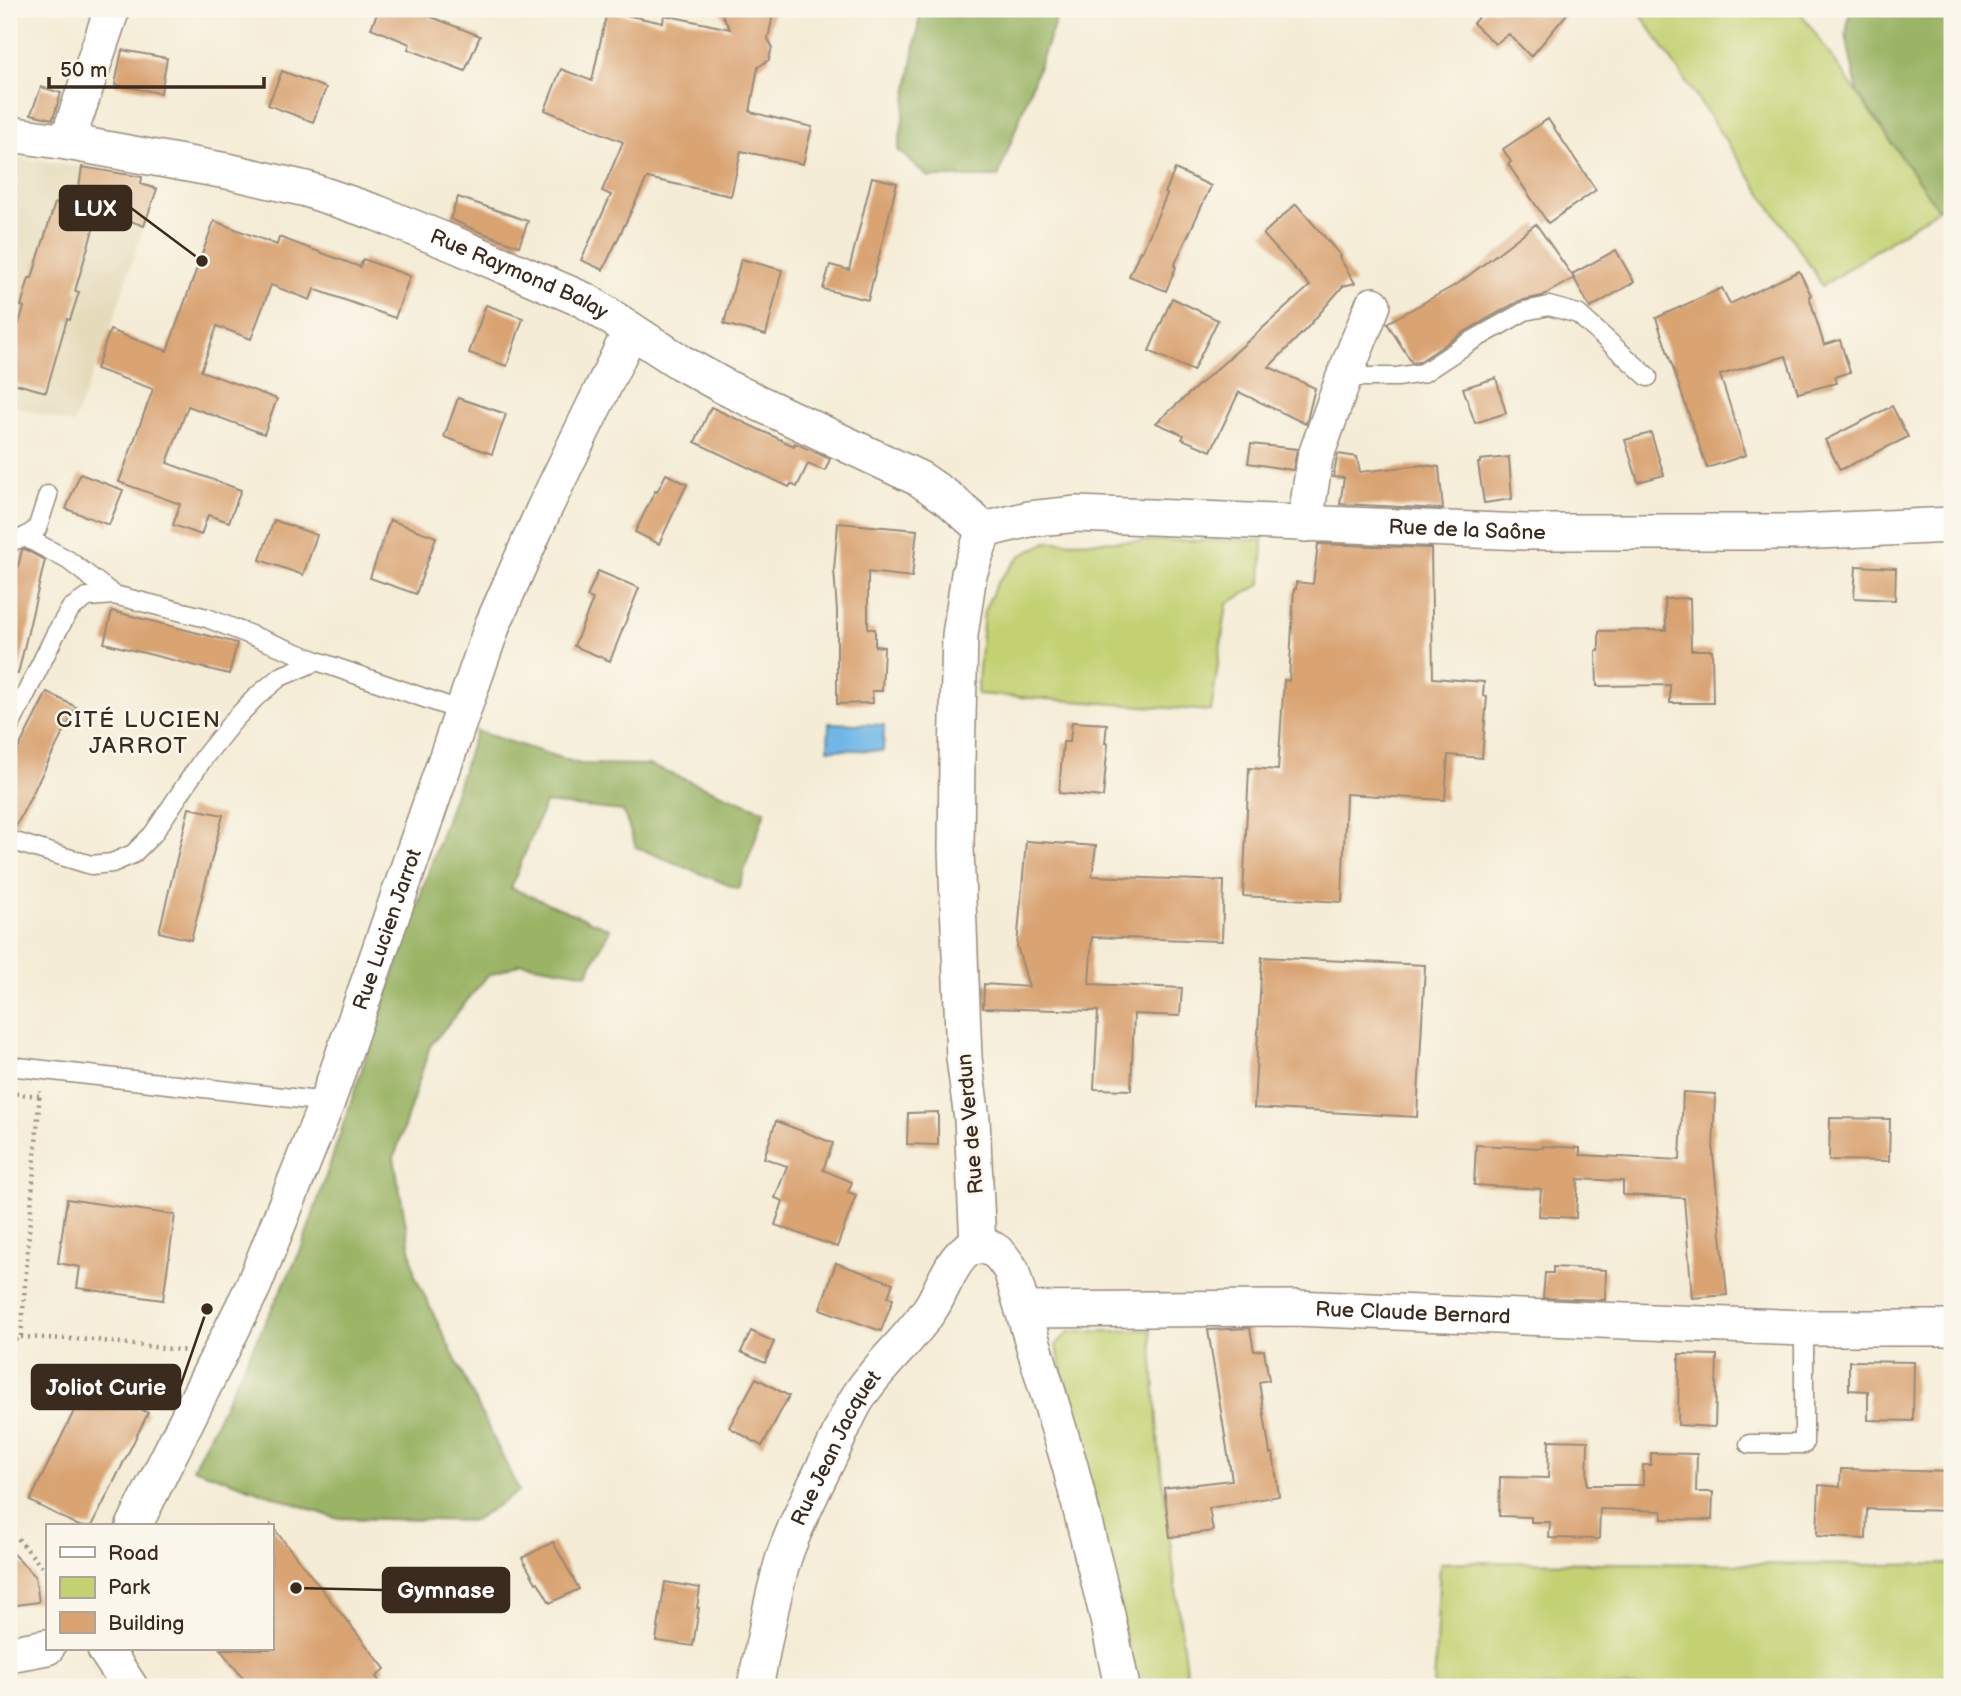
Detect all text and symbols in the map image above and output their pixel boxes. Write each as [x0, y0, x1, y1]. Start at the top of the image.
scale bar [49, 46, 264, 90]
text: 50 m [60, 58, 107, 83]
callout: LUX [60, 186, 131, 230]
text: LUX [73, 195, 117, 223]
street label: Rue Raymond Balay [427, 224, 613, 325]
street label: Rue de la Saône [1388, 515, 1546, 545]
district label: CITÉ LUCIEN JARROT [56, 706, 222, 760]
street label: Rue Lucien Jarrot [348, 845, 427, 1013]
street label: Rue de Verdun [952, 1053, 989, 1195]
street label: Rue Claude Bernard [1315, 1297, 1511, 1329]
callout: Joliot Curie [32, 1365, 180, 1409]
street label: Rue Jean Jacquet [786, 1365, 887, 1530]
text: Joliot Curie [46, 1374, 166, 1402]
legend [46, 1524, 273, 1650]
text: Road [108, 1541, 159, 1566]
callout: Gymnase [383, 1568, 509, 1612]
text: Park [108, 1575, 151, 1600]
text: Gymnase [397, 1577, 495, 1605]
text: Building [108, 1611, 184, 1636]

